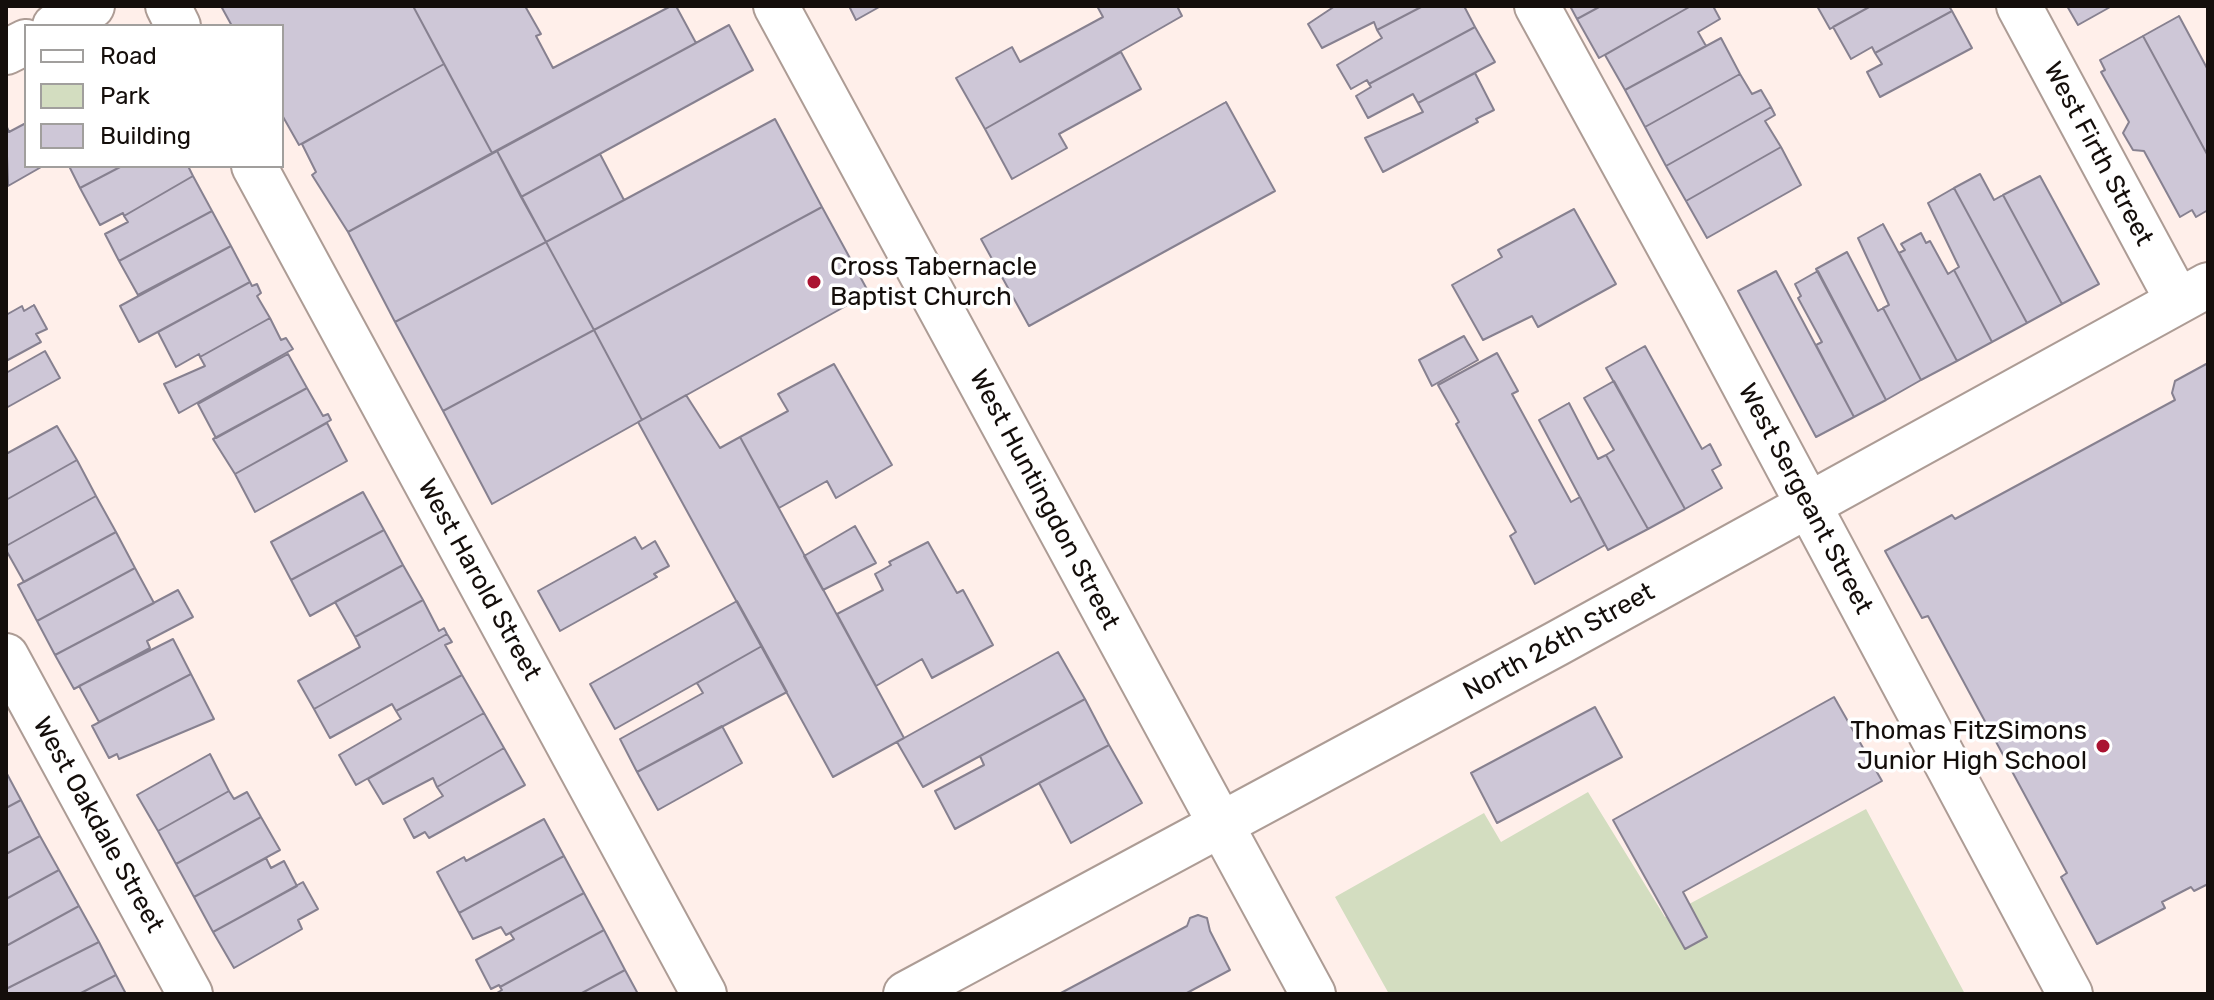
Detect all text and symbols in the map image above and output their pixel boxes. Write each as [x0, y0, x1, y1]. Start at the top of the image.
legend [24, 24, 284, 168]
text: Road [100, 42, 157, 70]
street label: West Firth Street [2036, 57, 2160, 251]
text: Park [100, 82, 150, 110]
text: Building [100, 122, 191, 150]
place label: Cross Tabernacle Baptist Church [830, 251, 1037, 312]
marker: Cross Tabernacle Baptist Church [805, 273, 823, 291]
street label: West Huntingdon Street [962, 365, 1126, 635]
street label: West Sergeant Street [1731, 378, 1879, 620]
street label: West Harold Street [411, 474, 547, 686]
street label: North 26th Street [1458, 577, 1660, 707]
street label: West Oakdale Street [26, 712, 170, 938]
place label: Thomas FitzSimons Junior High School [1850, 715, 2087, 776]
marker: Thomas FitzSimons Junior High School [2094, 737, 2112, 755]

